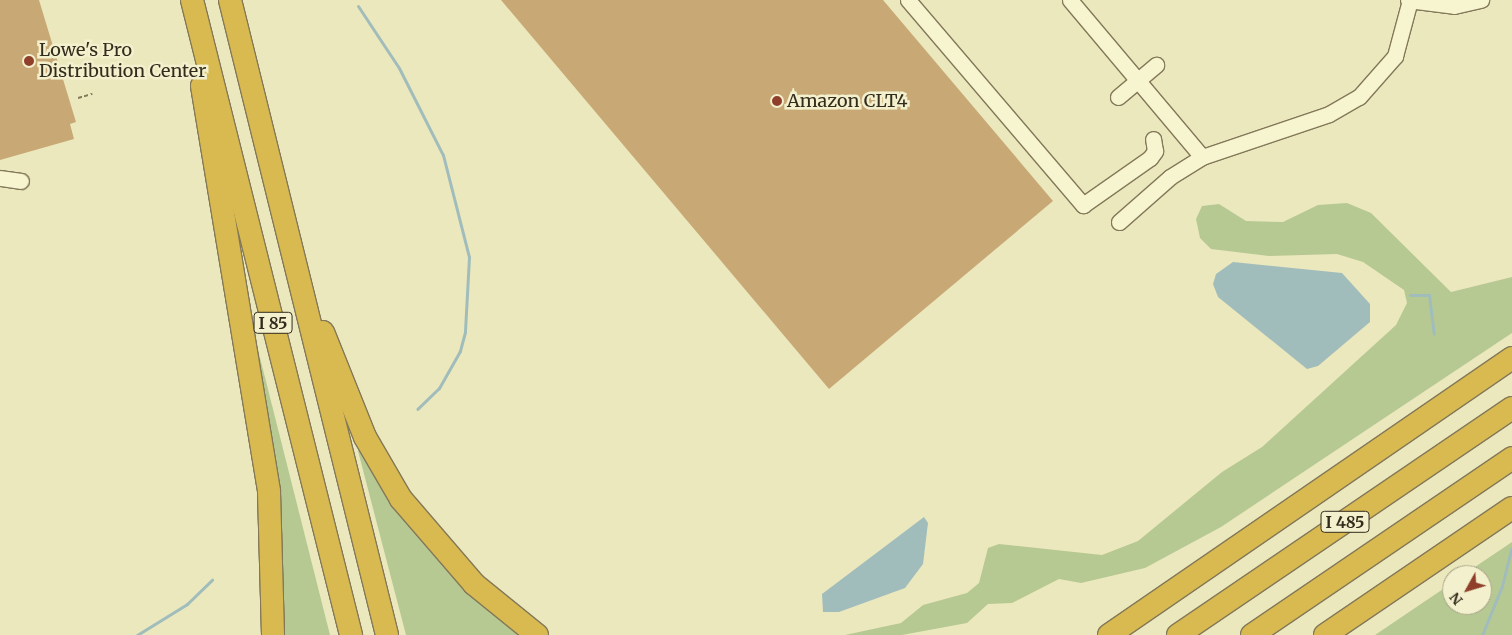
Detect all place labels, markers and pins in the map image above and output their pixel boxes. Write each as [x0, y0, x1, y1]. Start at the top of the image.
place label: Lowe's Pro Distribution Center [39, 40, 206, 82]
marker: Lowe's Pro Distribution Center [23, 55, 35, 67]
place label: Amazon CLT4 [787, 90, 907, 112]
marker: Amazon CLT4 [771, 95, 783, 107]

